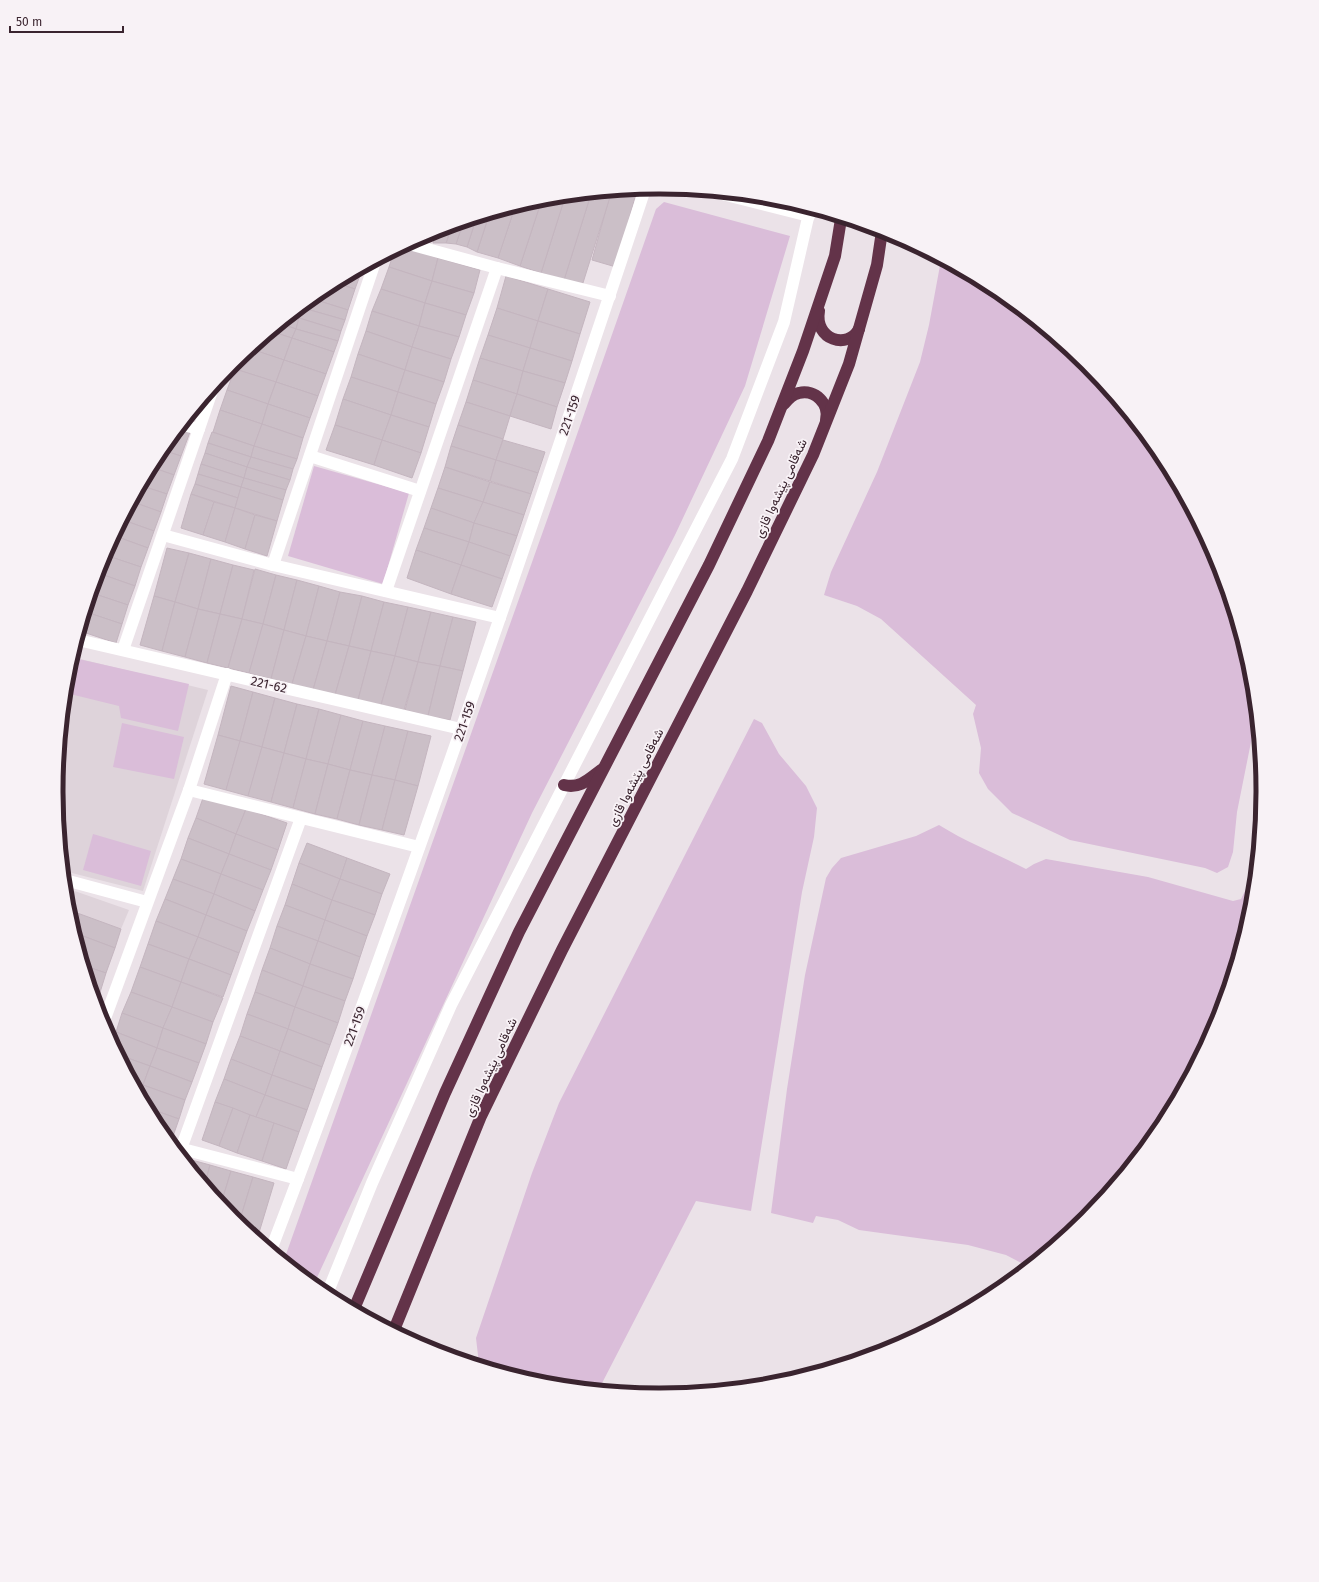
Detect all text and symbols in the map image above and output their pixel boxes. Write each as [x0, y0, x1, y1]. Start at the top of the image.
scale bar [10, 8, 123, 34]
text: 50 m [16, 15, 42, 29]
street label: 221-159 [556, 393, 583, 437]
street label: شەقامی پێشەوا قازی [751, 436, 812, 541]
street label: 221-62 [249, 673, 288, 696]
street label: 221-159 [451, 699, 478, 743]
street label: شەقامی پێشەوا قازی [604, 726, 668, 829]
street label: 221-159 [340, 1004, 369, 1048]
street label: شەقامی پێشەوا قازی [461, 1015, 522, 1120]

